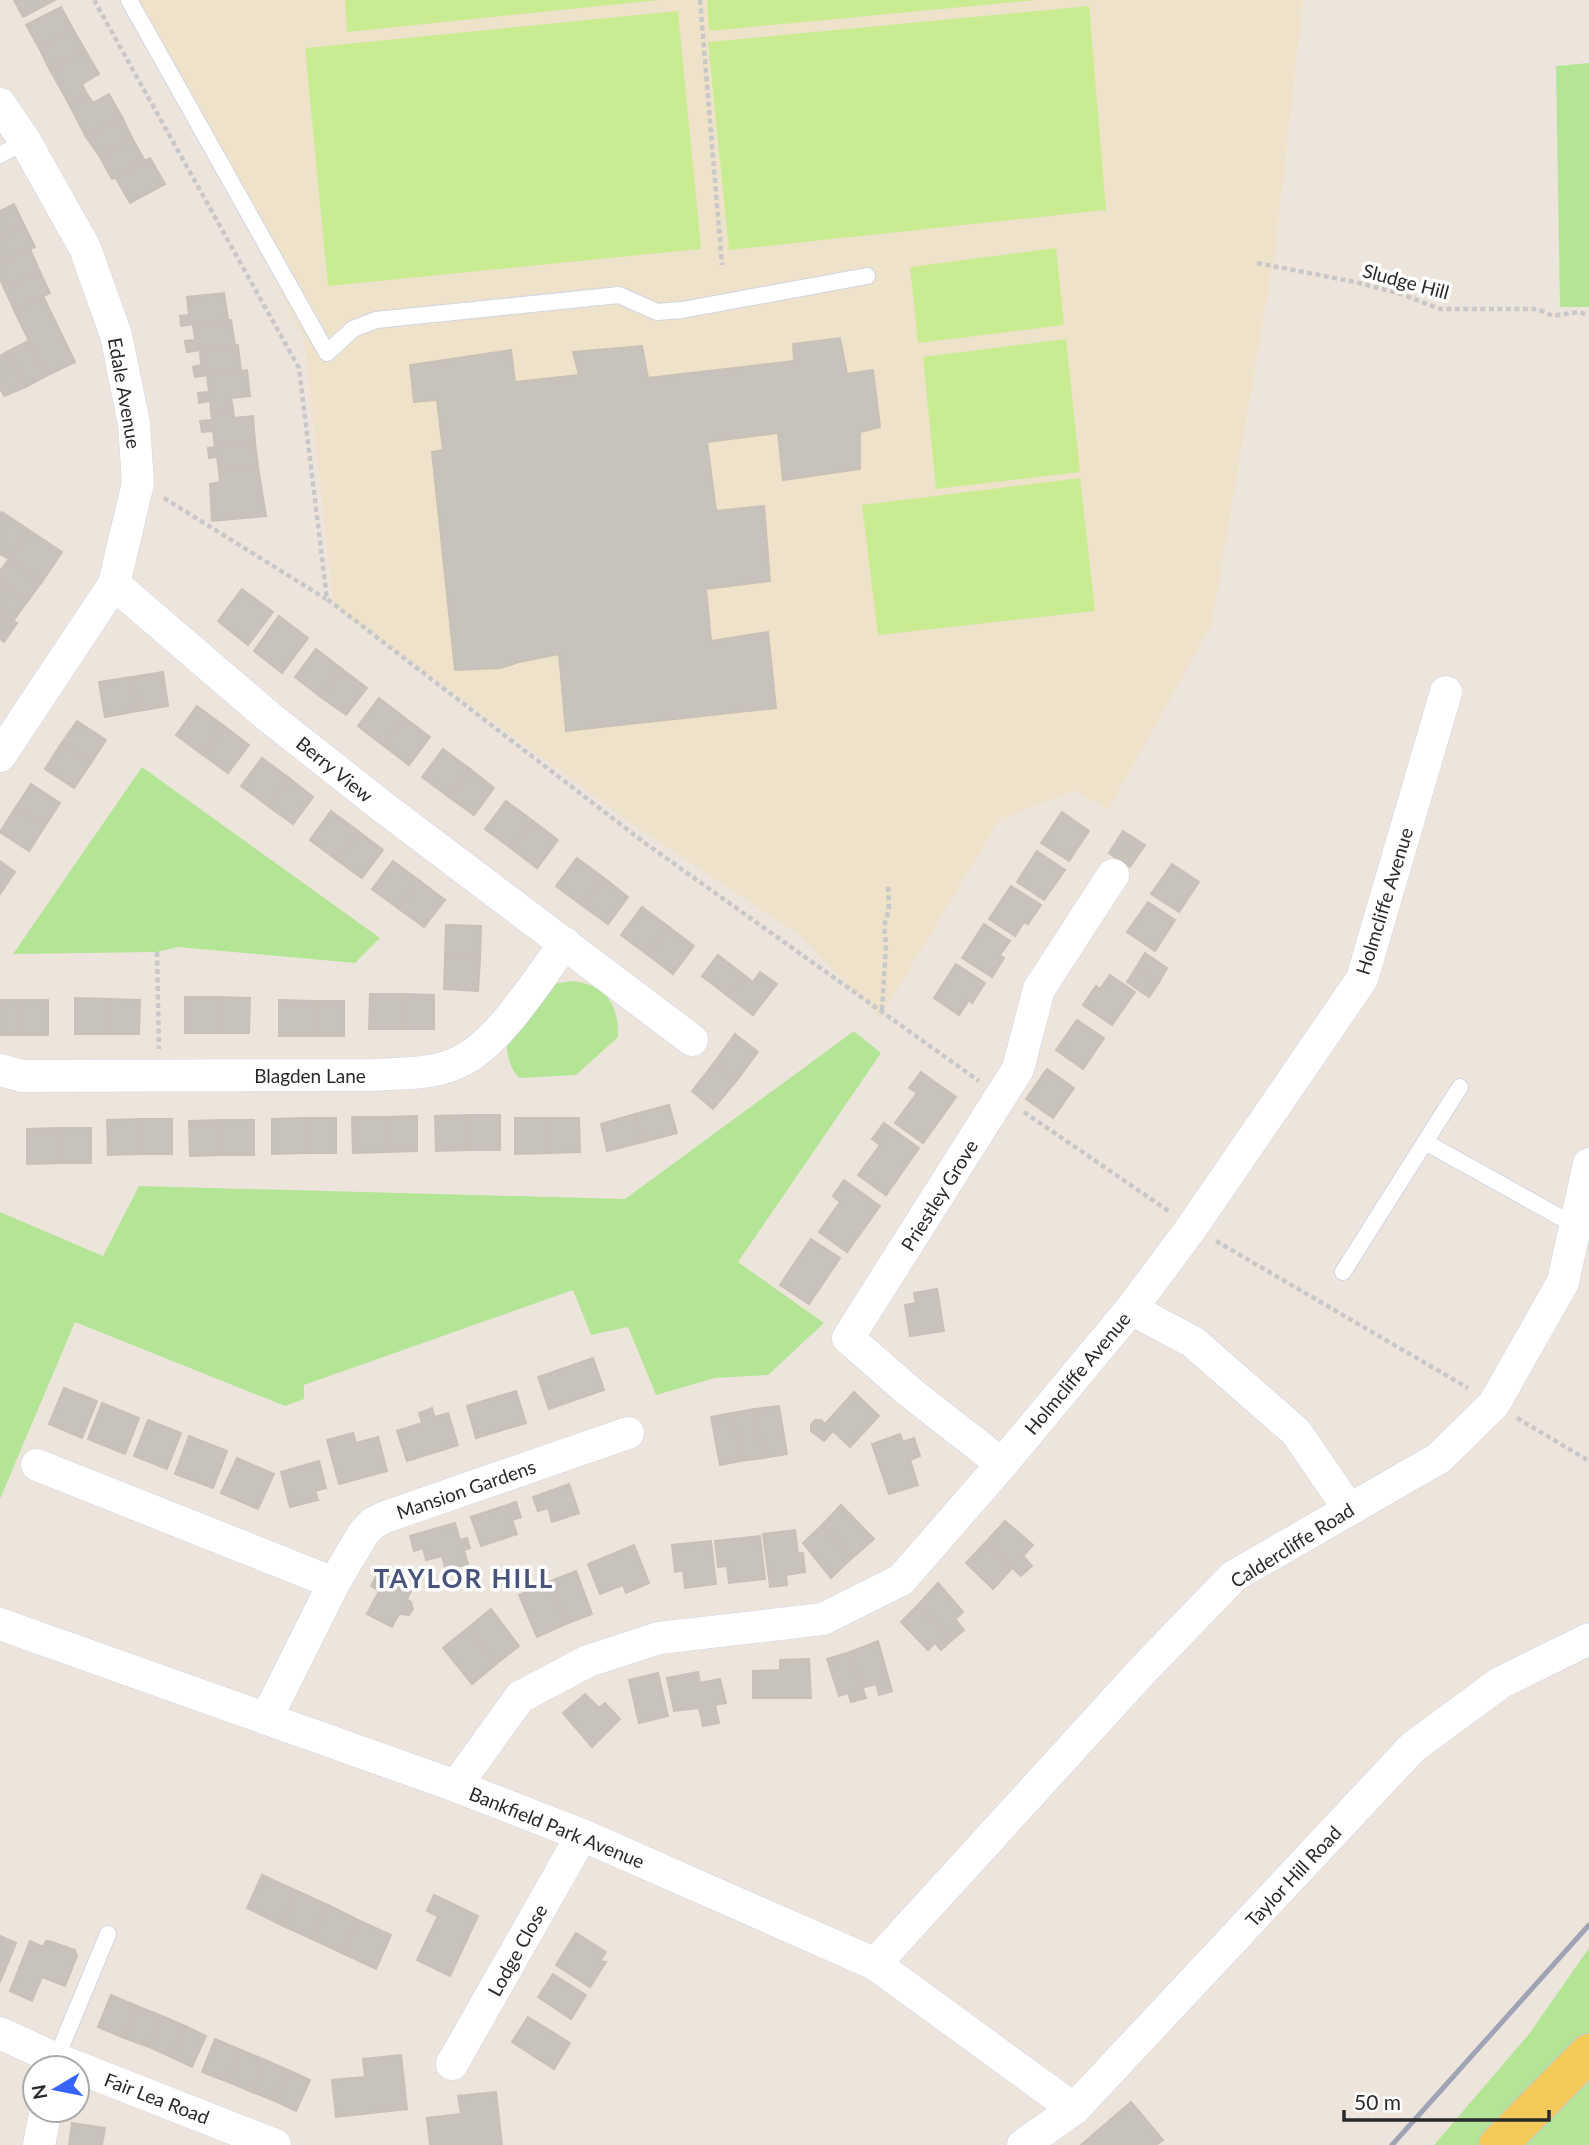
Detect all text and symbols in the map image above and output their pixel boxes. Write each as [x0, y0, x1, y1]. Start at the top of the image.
street label: Sludge Hill [1360, 258, 1452, 304]
street label: Edale Avenue [104, 336, 146, 450]
street label: Berry View [292, 731, 378, 807]
street label: Holmcliffe Avenue [1351, 825, 1417, 977]
street label: Blagden Lane [254, 1064, 366, 1087]
street label: Priestley Grove [896, 1135, 982, 1255]
street label: Holmcliffe Avenue [1019, 1307, 1135, 1439]
street label: Mansion Gardens [393, 1454, 539, 1524]
street label: Caldercliffe Road [1226, 1498, 1358, 1592]
district label: TAYLOR HILL [374, 1562, 554, 1594]
street label: Bankfield Park Avenue [466, 1781, 648, 1873]
street label: Taylor Hill Road [1240, 1821, 1346, 1931]
street label: Lodge Close [482, 1900, 552, 2000]
north arrow [21, 2054, 91, 2124]
street label: Fair Lea Road [101, 2067, 213, 2129]
scale bar [1344, 2078, 1549, 2122]
text: N [26, 2083, 51, 2101]
text: 50 m [1354, 2089, 1401, 2114]

